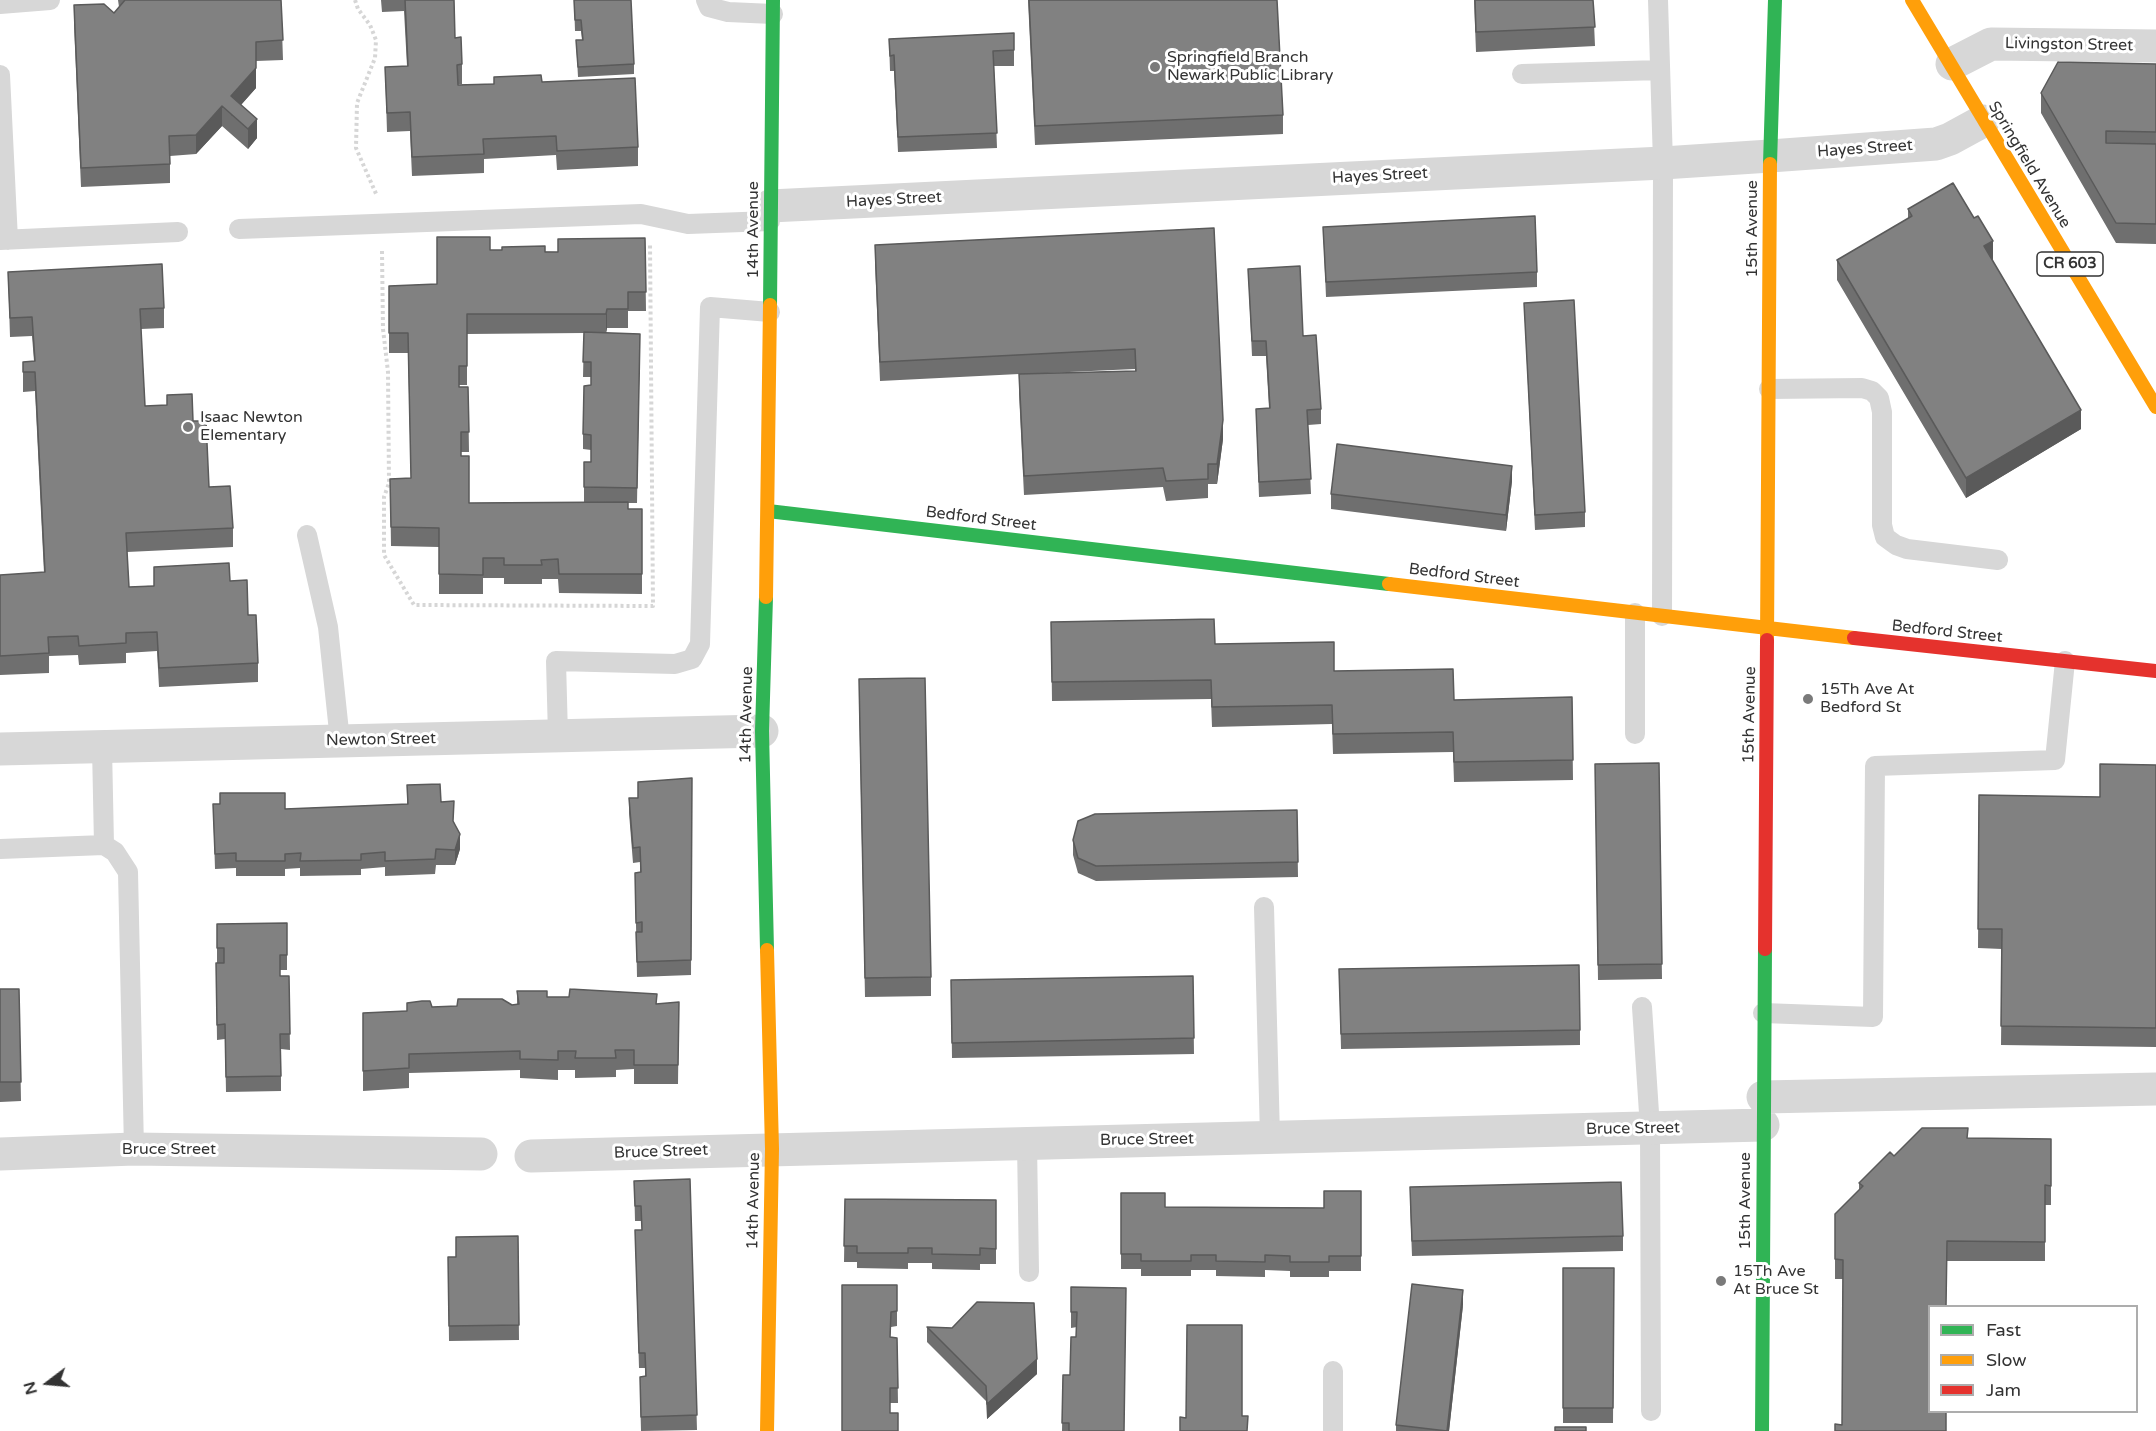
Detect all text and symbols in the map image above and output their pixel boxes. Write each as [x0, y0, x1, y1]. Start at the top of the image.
street label: Livingston Street [2005, 34, 2133, 56]
place label: Springfield Branch Newark Public Library [1167, 48, 1333, 86]
marker: Springfield Branch Newark Public Library [1148, 60, 1162, 74]
street label: Springfield Avenue [1984, 98, 2074, 232]
street label: Hayes Street [1816, 136, 1914, 162]
street label: Hayes Street [1332, 164, 1428, 188]
street label: 15th Avenue [1743, 180, 1763, 278]
street label: 14th Avenue [744, 181, 764, 279]
street label: Hayes Street [846, 188, 942, 212]
road number: CR 603 [2037, 252, 2103, 276]
place label: Isaac Newton Elementary [200, 408, 303, 446]
marker: Isaac Newton Elementary [181, 420, 195, 434]
street label: Bedford Street [925, 503, 1037, 535]
street label: Bedford Street [1408, 560, 1520, 592]
street label: Bedford Street [1891, 617, 2003, 647]
street label: 14th Avenue [737, 666, 757, 764]
street label: 15th Avenue [1740, 666, 1760, 764]
place label: 15Th Ave At Bedford St [1820, 680, 1914, 718]
marker: 15Th Ave At Bedford St [1801, 692, 1815, 706]
street label: Newton Street [326, 729, 436, 751]
street label: Bruce Street [1586, 1119, 1680, 1139]
street label: Bruce Street [1100, 1130, 1194, 1150]
street label: Bruce Street [122, 1140, 216, 1160]
street label: Bruce Street [614, 1141, 708, 1163]
street label: 14th Avenue [744, 1152, 764, 1250]
street label: 15th Avenue [1736, 1152, 1756, 1250]
place label: 15Th Ave At Bruce St [1733, 1262, 1819, 1300]
marker: 15Th Ave At Bruce St [1714, 1274, 1728, 1288]
legend [1928, 1305, 2138, 1413]
text: Fast [1986, 1319, 2021, 1341]
text: Slow [1986, 1349, 2027, 1371]
north arrow [18, 1353, 78, 1413]
text: N [19, 1379, 42, 1397]
text: Jam [1986, 1379, 2021, 1401]

